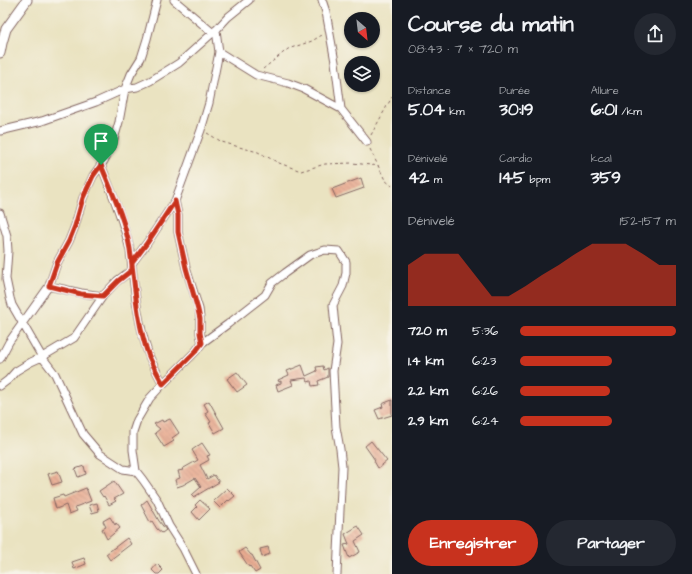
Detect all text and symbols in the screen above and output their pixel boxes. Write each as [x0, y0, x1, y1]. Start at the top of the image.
text: Course du matin [408, 9, 574, 40]
north arrow [344, 12, 380, 48]
map controls [344, 12, 380, 92]
button: share [634, 13, 676, 55]
text: 08:43 · 7 × 720 m [408, 40, 518, 58]
button: layers [344, 56, 380, 92]
text: Distance [408, 83, 451, 98]
text: Durée [499, 83, 530, 98]
text: Allure [591, 83, 619, 98]
text: 5.04 [408, 98, 445, 122]
text: 30:19 [499, 98, 533, 122]
text: 6:01 [591, 98, 617, 122]
text: km [445, 104, 464, 119]
text: /km [617, 104, 642, 119]
pin [84, 124, 118, 165]
icon: arrive [90, 130, 112, 152]
text: Dénivelé [408, 151, 448, 166]
text: Cardio [499, 151, 532, 166]
text: kcal [591, 151, 612, 166]
text: 42 [408, 166, 429, 190]
text: 145 [499, 166, 525, 190]
text: 359 [591, 166, 621, 190]
text: m [429, 172, 442, 187]
text: bpm [525, 172, 550, 187]
text: Dénivelé [408, 212, 455, 230]
text: 152–157 m [619, 212, 676, 230]
text: 720 m [408, 322, 447, 340]
text: 5:36 [472, 322, 498, 340]
text: 1.4 km [408, 352, 444, 370]
text: 6:23 [472, 352, 496, 370]
text: 2.2 km [408, 382, 448, 400]
text: 6:26 [472, 382, 498, 400]
text: 2.9 km [408, 412, 448, 430]
text: 6:24 [472, 412, 499, 430]
button: Enregistrer [408, 520, 538, 566]
button: Partager [546, 520, 676, 566]

